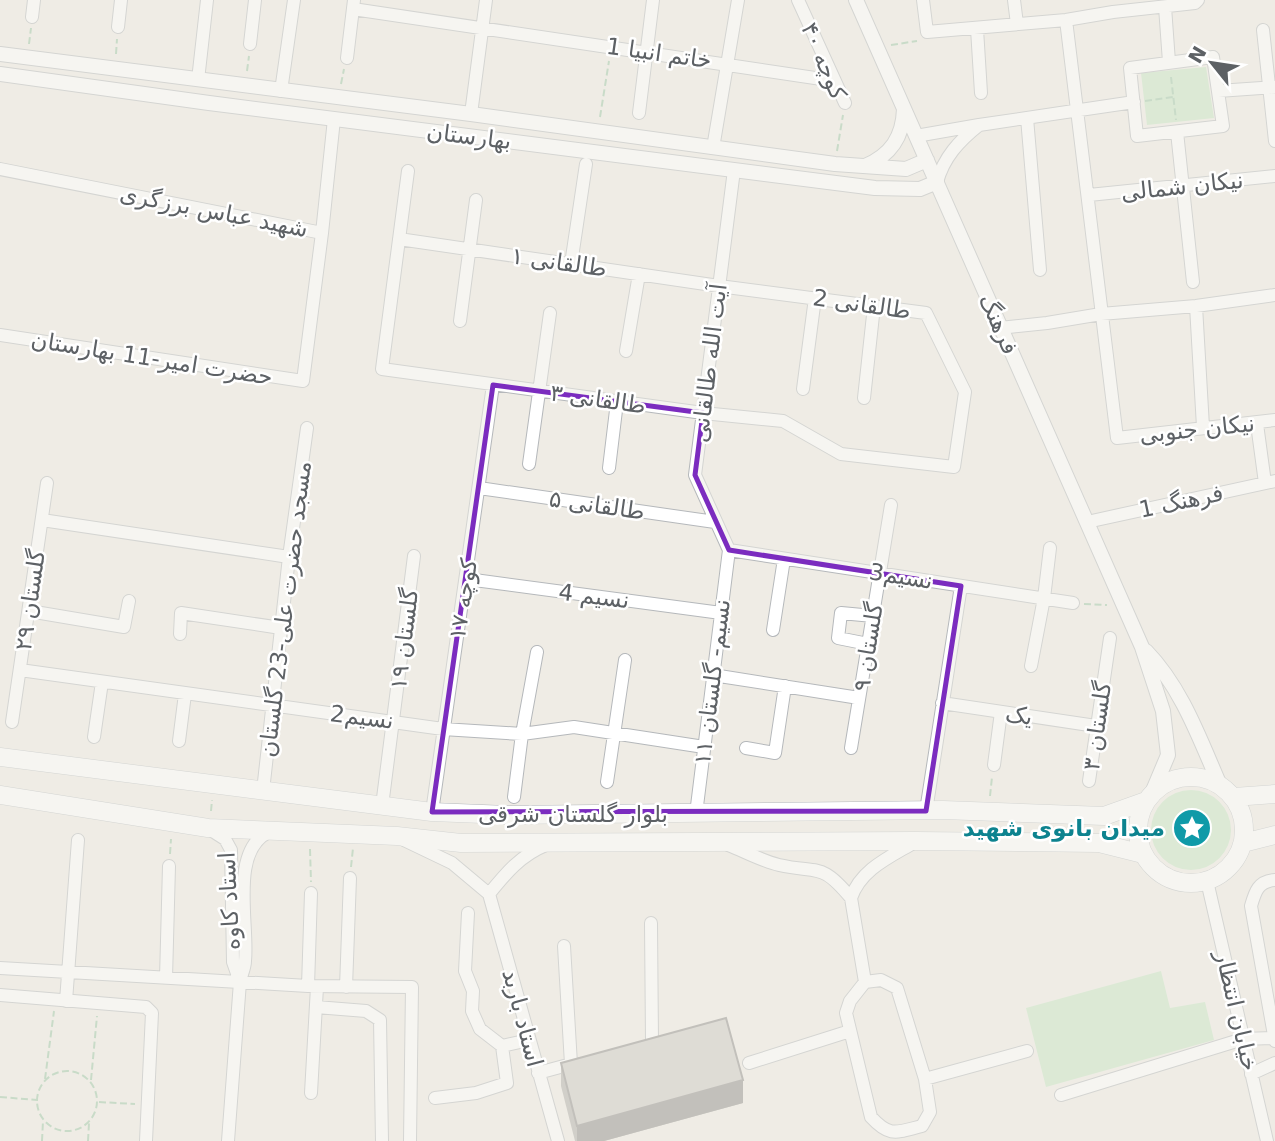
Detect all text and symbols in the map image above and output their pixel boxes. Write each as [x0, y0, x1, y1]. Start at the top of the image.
street label: کوچه ۴۰ [795, 18, 852, 104]
north arrow [1177, 28, 1247, 98]
street label: خاتم انبیا 1 [605, 33, 713, 74]
text: N [1184, 42, 1211, 67]
street label: بهارستان [425, 118, 513, 155]
street label: نیکان شمالی [1119, 167, 1245, 205]
street label: شهید عباس برزگری [118, 180, 310, 243]
street label: طالقانی ۱ [510, 242, 608, 282]
street label: آیت الله طالقانی [685, 280, 732, 444]
street label: طالقانی 2 [811, 284, 913, 324]
street label: فرهنگ [973, 290, 1024, 359]
street label: حضرت امیر-11 بهارستان [29, 326, 275, 391]
street label: طالقانی ۳ [549, 379, 647, 419]
street label: نیکان جنوبی [1138, 410, 1256, 449]
street label: مسجد حضرت علی-23 گلستان [254, 459, 317, 759]
street label: فرهنگ 1 [1137, 479, 1226, 524]
street label: طالقانی ۵ [548, 485, 646, 525]
street label: گلستان ۲۹ [10, 548, 50, 652]
street label: کوچه ۱۷ [444, 557, 483, 641]
street label: نسیم3 [867, 558, 935, 595]
street label: نسیم 4 [557, 579, 631, 614]
street label: گلستان ۱۹ [385, 587, 423, 691]
street label: نسیم- گلستان ۱۱ [689, 598, 736, 766]
street label: گلستان ۹ [848, 601, 888, 693]
street label: گلستان ۳ [1078, 680, 1116, 772]
street label: نسیم2 [329, 700, 395, 735]
street label: یک [1004, 700, 1034, 730]
street label: بلوار گلستان شرقی [478, 801, 668, 828]
place icon: میدان بانوی شهید [1171, 807, 1213, 849]
place label: میدان بانوی شهید [963, 815, 1165, 842]
street label: استاد کاوه [213, 851, 246, 951]
street label: خیابان انتظار [1209, 947, 1263, 1074]
street label: استاد باربد [497, 966, 549, 1070]

